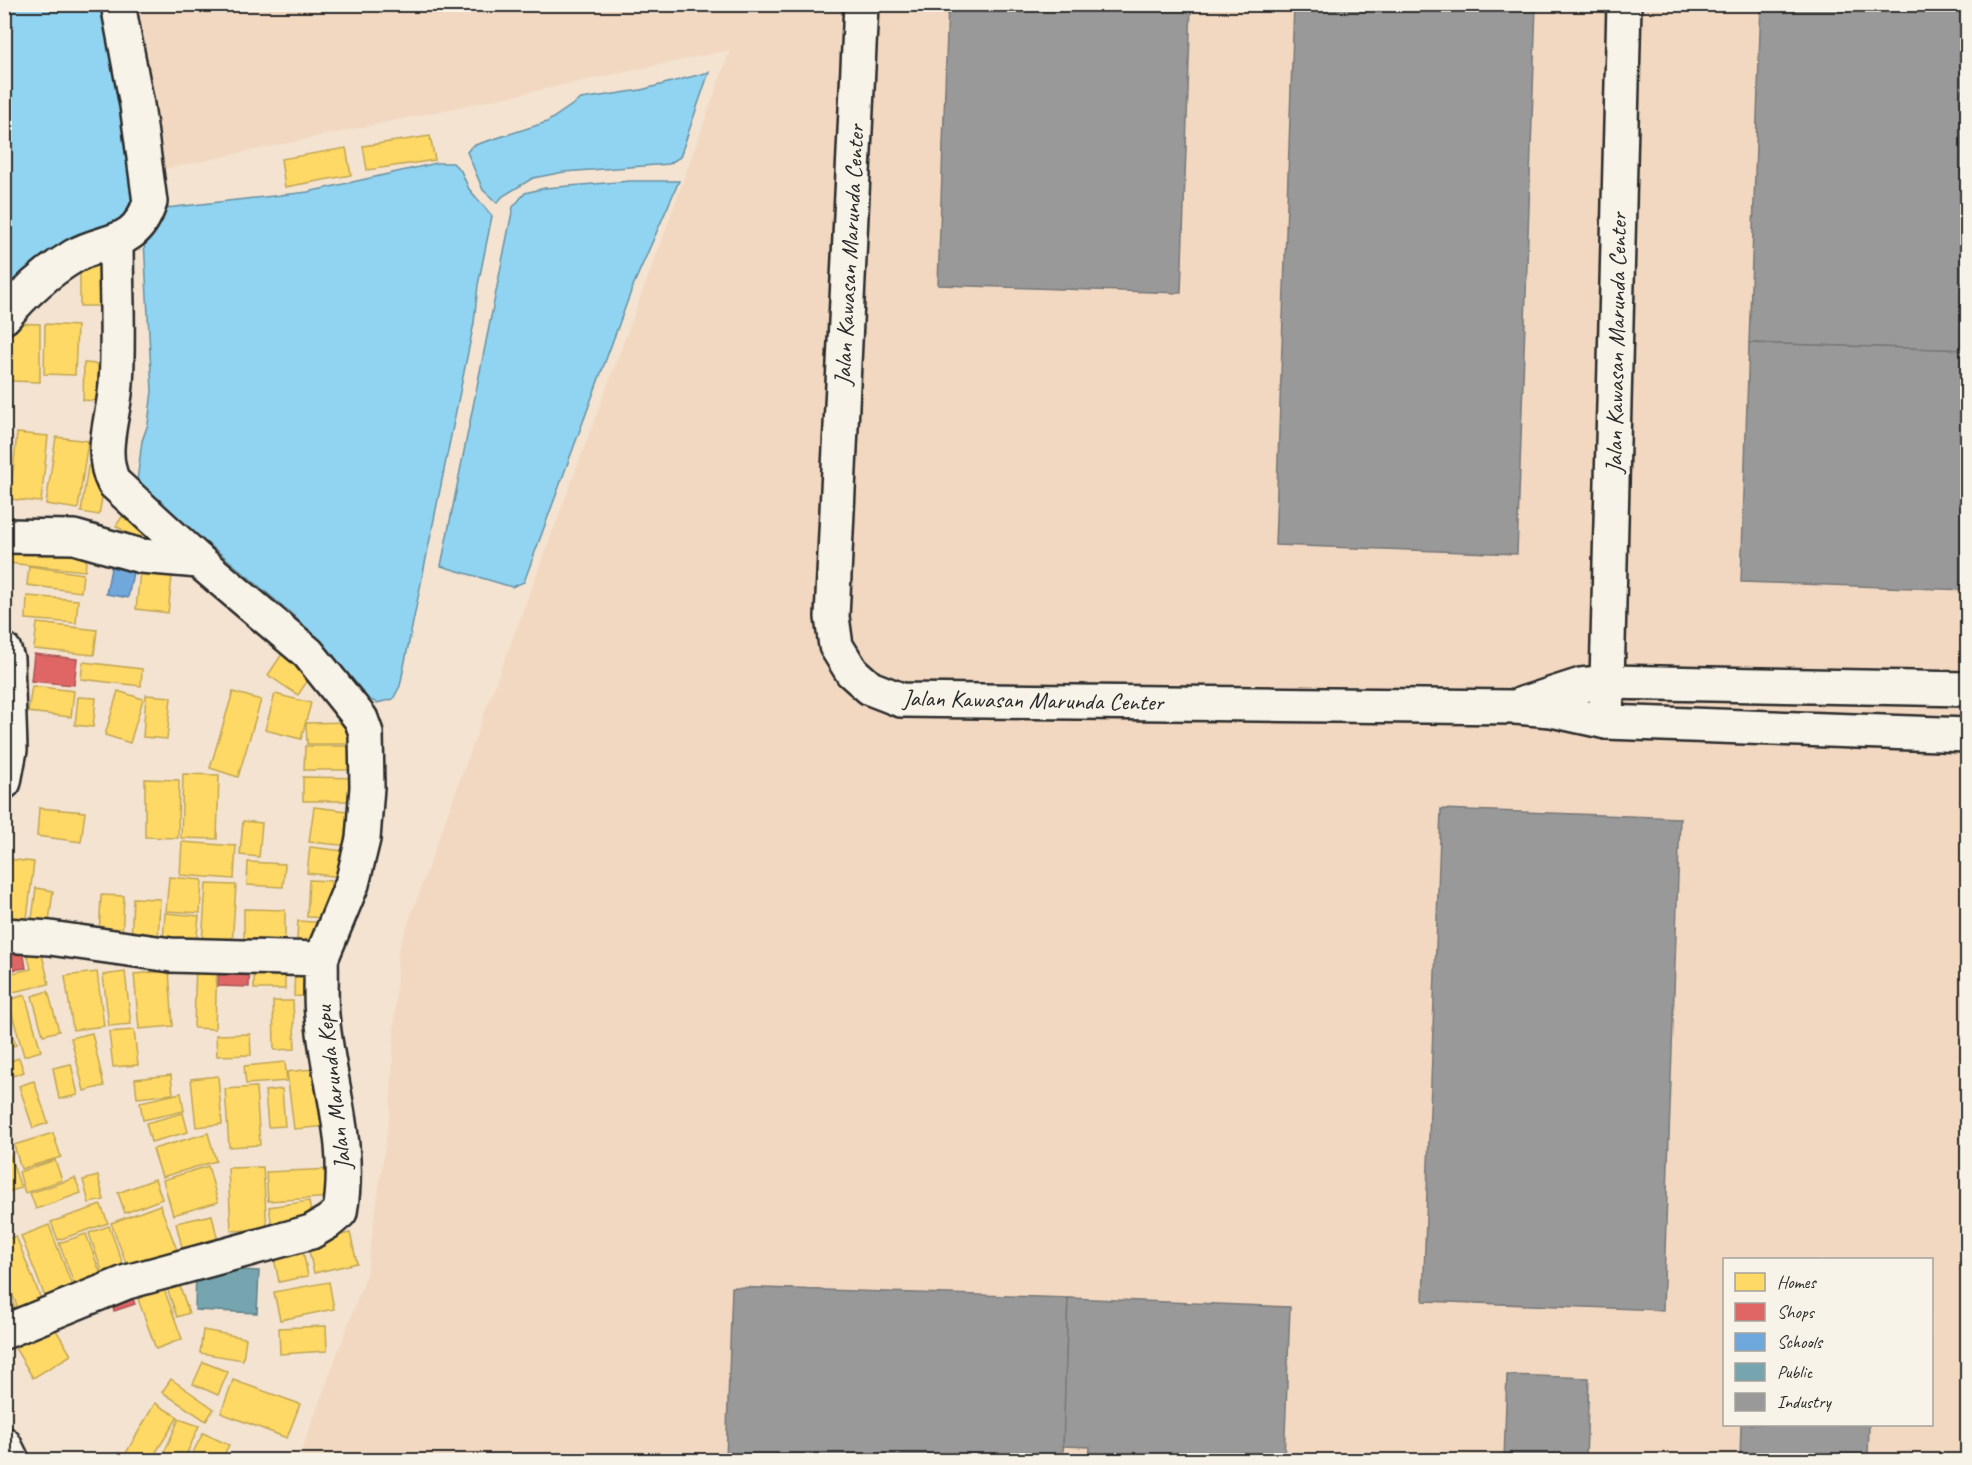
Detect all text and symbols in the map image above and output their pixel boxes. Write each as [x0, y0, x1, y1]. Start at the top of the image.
street label: Jalan Kawasan Marunda Center [827, 122, 871, 387]
street label: Jalan Kawasan Marunda Center [1599, 210, 1633, 475]
street label: Jalan Kawasan Marunda Center [901, 683, 1166, 717]
street label: Jalan Marunda Kepu [308, 1002, 358, 1173]
legend [1723, 1258, 1933, 1426]
text: Homes [1777, 1271, 1817, 1293]
text: Shops [1777, 1301, 1816, 1323]
text: Schools [1777, 1331, 1824, 1353]
text: Public [1777, 1361, 1814, 1383]
text: Industry [1777, 1391, 1832, 1413]

